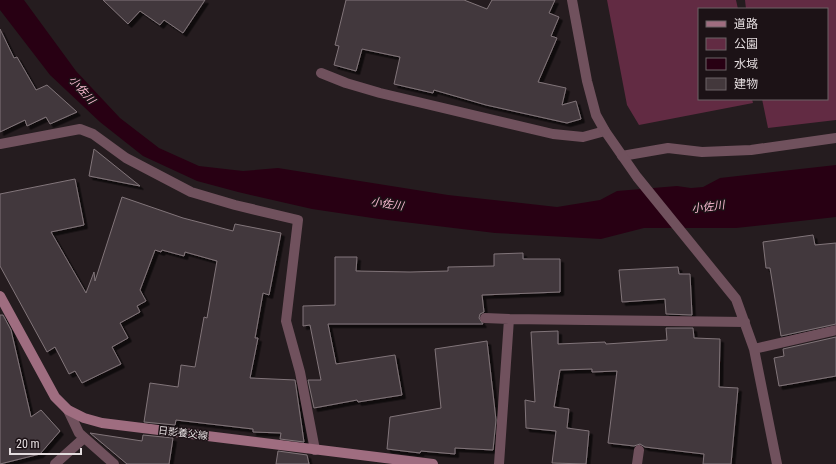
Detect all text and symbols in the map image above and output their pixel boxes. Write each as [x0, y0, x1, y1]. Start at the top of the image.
legend [698, 8, 828, 100]
text: 道路 [734, 17, 758, 31]
text: 公園 [734, 37, 758, 51]
text: 水域 [734, 57, 758, 71]
water label: 小佐川 [66, 73, 99, 107]
text: 建物 [734, 77, 758, 91]
water label: 小佐川 [370, 195, 405, 213]
water label: 小佐川 [691, 198, 726, 215]
street label: 日影養父線 [158, 424, 208, 442]
scale bar [10, 430, 81, 456]
text: 20 m [16, 437, 40, 451]

